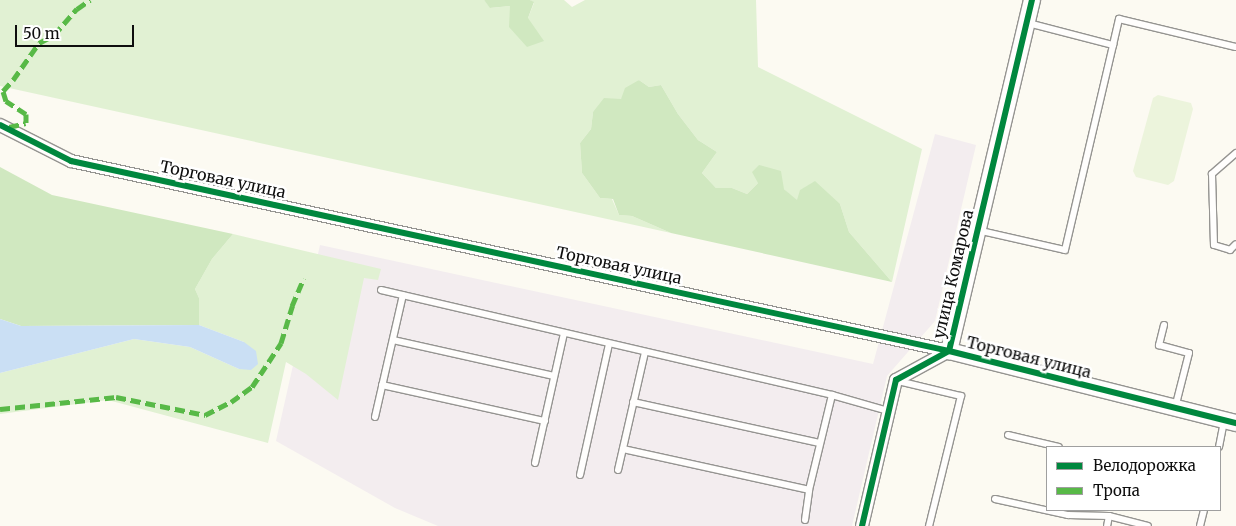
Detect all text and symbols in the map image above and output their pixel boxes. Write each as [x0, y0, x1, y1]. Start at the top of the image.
scale bar [18, 15, 136, 47]
text: 50 m [23, 24, 60, 43]
street label: Торговая улица [158, 156, 288, 202]
street label: улица Комарова [929, 208, 977, 340]
street label: Торговая улица [554, 242, 684, 288]
street label: Торговая улица [965, 332, 1093, 382]
legend [1046, 446, 1221, 511]
text: Велодорожка [1093, 456, 1196, 475]
text: Тропа [1093, 481, 1140, 500]

